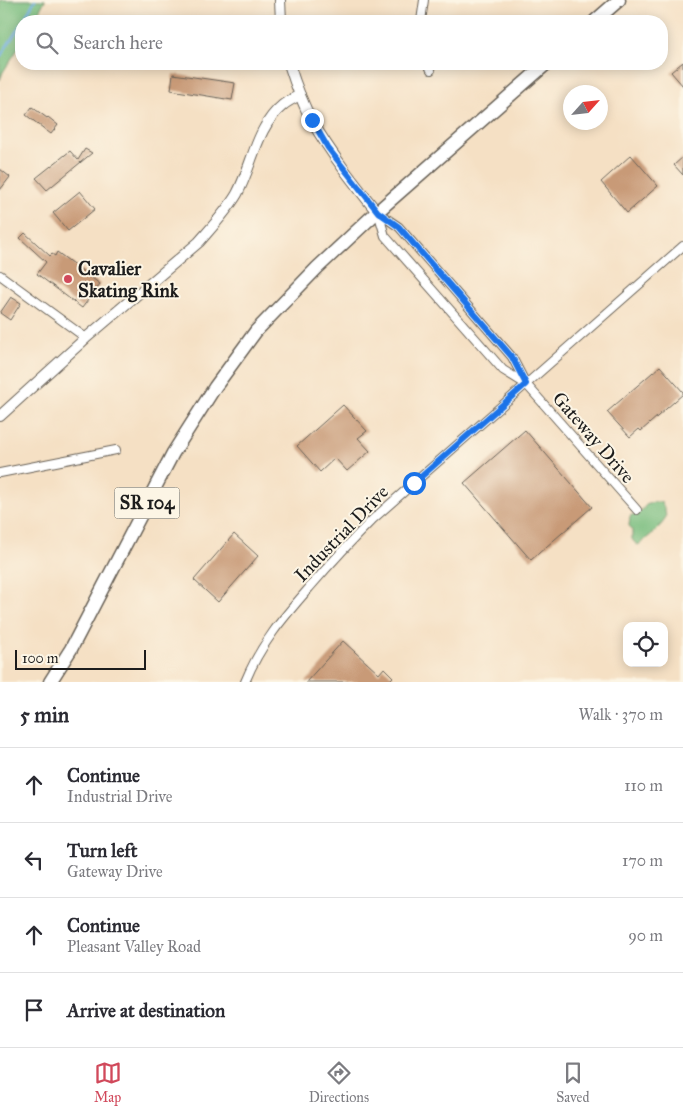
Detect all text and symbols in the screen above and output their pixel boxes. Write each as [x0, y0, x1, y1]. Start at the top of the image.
search box [15, 15, 668, 70]
icon: search [33, 29, 61, 57]
text: Search here [73, 31, 163, 54]
north arrow [563, 85, 608, 130]
route end [301, 109, 324, 132]
place label: Cavalier Skating Rink [78, 257, 180, 303]
marker: Cavalier Skating Rink [62, 273, 74, 285]
street label: Gateway Drive [548, 387, 640, 488]
route start [403, 472, 426, 495]
street label: Industrial Drive [290, 480, 393, 586]
road number: SR 104 [114, 488, 180, 518]
map controls [623, 622, 668, 667]
button: locate [623, 622, 668, 667]
scale bar [15, 647, 146, 670]
text: 100 m [22, 650, 59, 667]
text: 5 min [20, 702, 69, 728]
text: Walk · 370 m [579, 705, 663, 724]
text: Continue [67, 764, 140, 787]
icon: ahead [20, 771, 48, 799]
text: 110 m [624, 776, 663, 795]
text: Industrial Drive [67, 787, 173, 806]
text: Turn left [67, 839, 137, 862]
icon: left [20, 846, 48, 874]
text: 170 m [622, 851, 663, 870]
text: Gateway Drive [67, 862, 163, 881]
text: Continue [67, 914, 140, 937]
icon: ahead [20, 921, 48, 949]
text: 90 m [628, 926, 663, 945]
text: Pleasant Valley Road [67, 937, 201, 956]
icon: arrive [20, 996, 48, 1024]
text: Arrive at destination [67, 999, 225, 1022]
tab: Map [94, 1059, 122, 1106]
tab: Directions [309, 1059, 369, 1106]
tab: Saved [556, 1059, 589, 1106]

